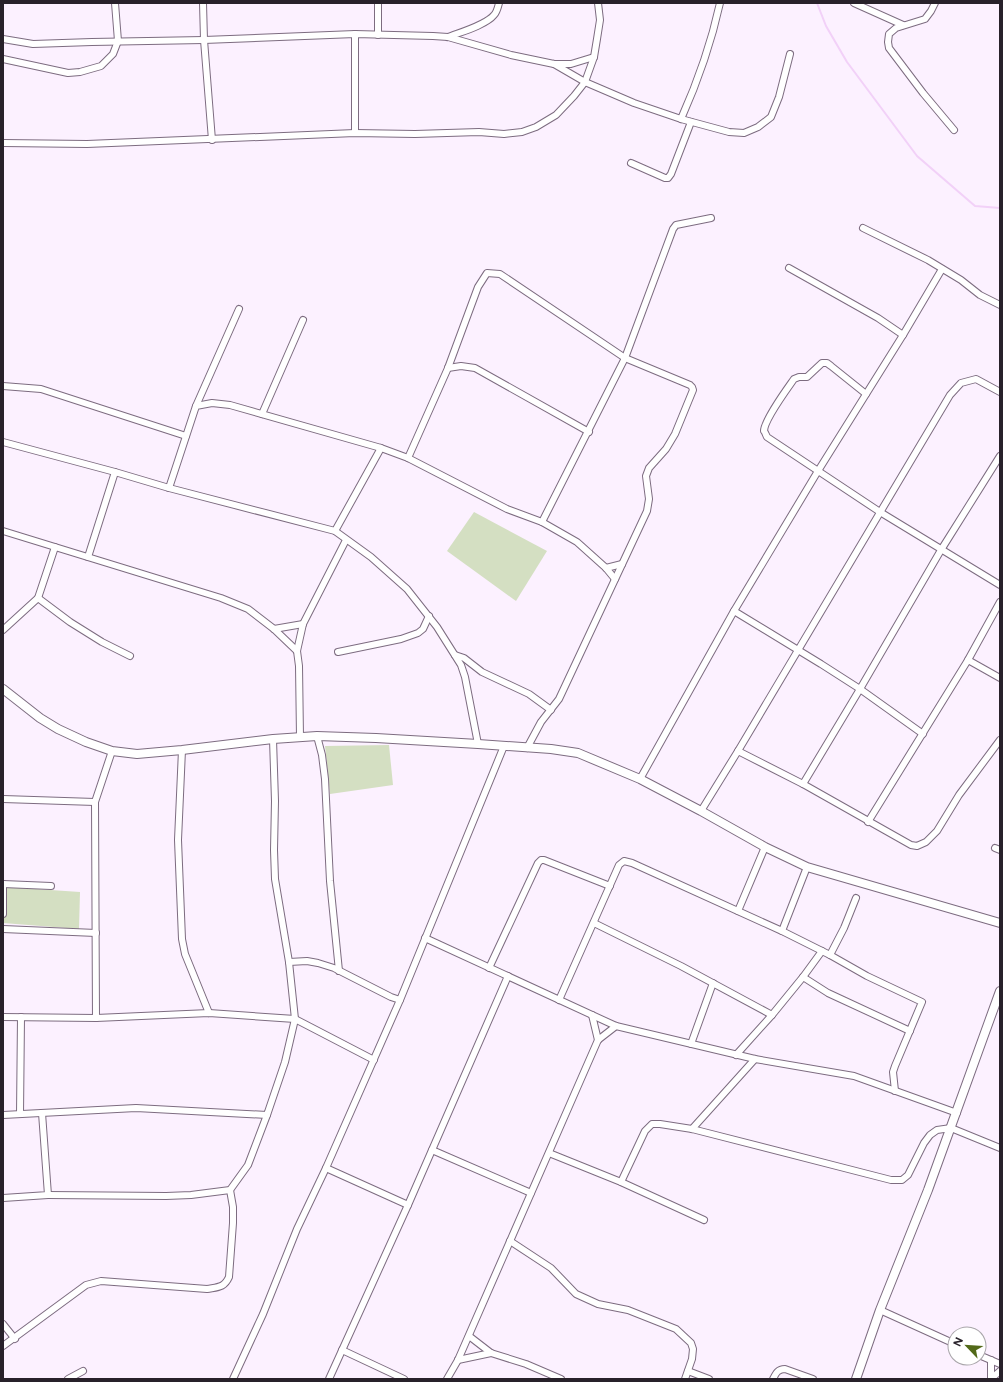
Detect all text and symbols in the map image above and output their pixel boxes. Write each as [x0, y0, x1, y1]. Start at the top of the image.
north arrow [947, 1326, 987, 1366]
text: N [951, 1335, 966, 1349]

